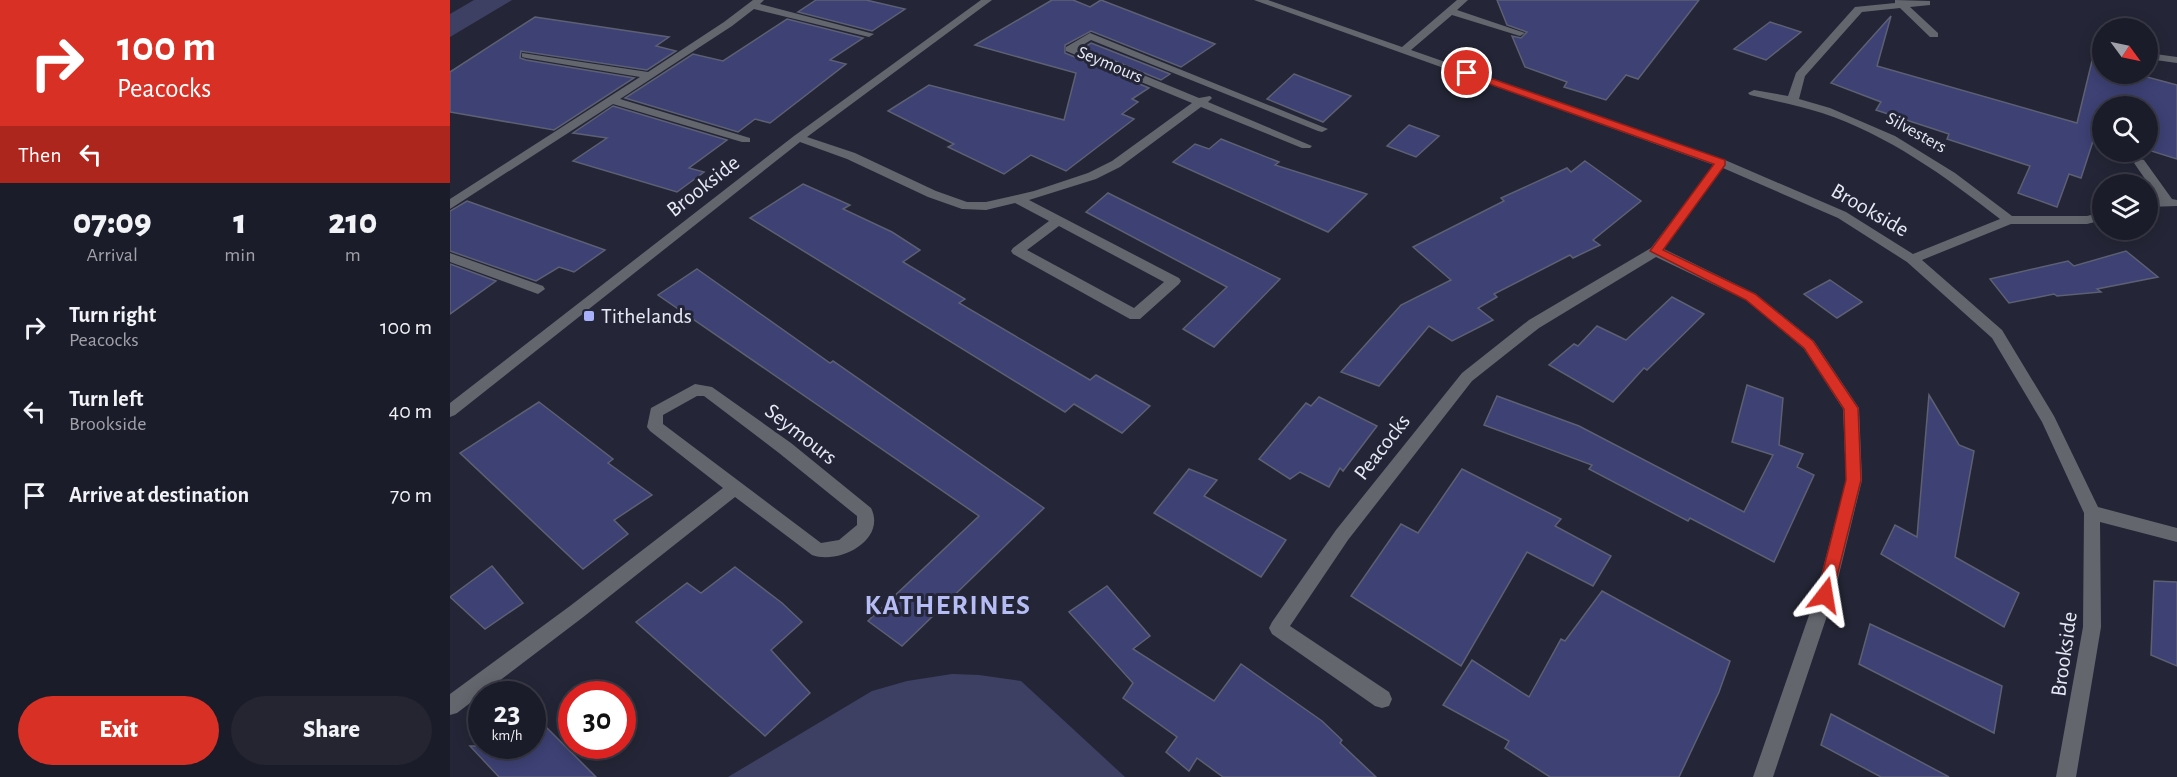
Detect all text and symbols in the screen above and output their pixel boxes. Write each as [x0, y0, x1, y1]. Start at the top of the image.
north arrow [2092, 18, 2158, 84]
map controls [2092, 18, 2158, 240]
icon: right [18, 24, 96, 102]
text: 100 m [117, 26, 216, 68]
street label: Seymours [1075, 43, 1145, 87]
pin [1441, 47, 1492, 98]
icon: arrive [1450, 56, 1483, 89]
text: Peacocks [117, 75, 211, 102]
button: search [2092, 96, 2158, 162]
street label: Silvesters [1883, 109, 1949, 157]
icon: left [74, 138, 107, 171]
text: Then [18, 144, 62, 166]
street label: Brookside [663, 151, 743, 221]
button: layers [2092, 174, 2158, 240]
street label: Brookside [1828, 179, 1912, 241]
text: 07:09 [73, 204, 152, 240]
text: 1 [233, 204, 247, 240]
text: 210 [328, 204, 377, 240]
text: Arrival [86, 245, 138, 265]
text: min [224, 245, 255, 265]
text: m [345, 245, 361, 265]
text: Turn right [69, 304, 156, 326]
place label: Tithelands [601, 305, 692, 327]
marker: Tithelands [582, 309, 596, 323]
icon: right [18, 311, 51, 344]
text: 100 m [380, 316, 432, 338]
text: Peacocks [69, 330, 139, 350]
text: Turn left [69, 388, 143, 410]
icon: left [18, 395, 51, 428]
street label: Seymours [761, 399, 841, 469]
text: 40 m [389, 400, 432, 422]
street label: Peacocks [1350, 410, 1414, 484]
text: Brookside [69, 414, 147, 434]
icon: arrive [18, 479, 51, 512]
text: Arrive at destination [69, 484, 249, 506]
text: 70 m [390, 484, 432, 506]
position arrow [1793, 563, 1857, 627]
district label: KATHERINES [865, 592, 1031, 620]
street label: Brookside [2047, 610, 2081, 698]
speed limit sign: 30 [558, 681, 636, 759]
button: Exit [18, 696, 219, 765]
button: Share [231, 696, 432, 765]
text: 23 [493, 698, 521, 728]
text: km/h [492, 728, 522, 743]

